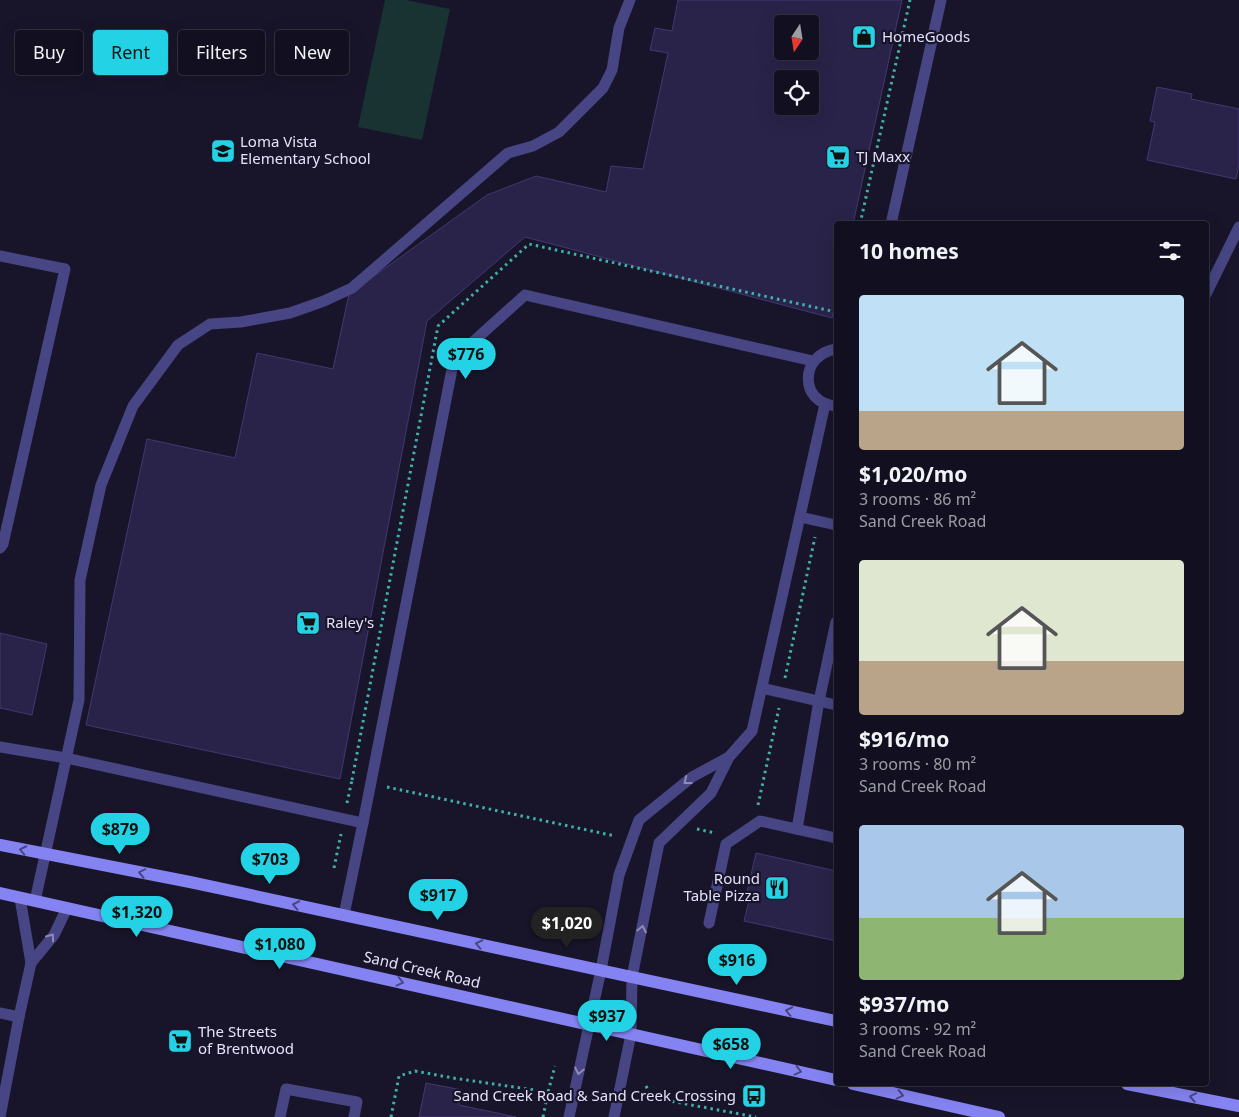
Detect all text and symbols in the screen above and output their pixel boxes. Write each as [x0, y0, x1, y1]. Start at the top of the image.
north arrow [774, 15, 819, 60]
map controls [774, 15, 819, 115]
shop icon: HomeGoods [851, 24, 877, 50]
place label: HomeGoods [882, 26, 970, 46]
chip: Buy [15, 30, 83, 75]
chip: Rent [93, 30, 168, 75]
chip: Filters [178, 30, 265, 75]
chip: New [275, 30, 349, 75]
button: locate [774, 70, 819, 115]
place label: Loma Vista Elementary School [240, 131, 371, 168]
school or university icon: Loma Vista Elementary School [210, 138, 236, 164]
supermarket icon: TJ Maxx [825, 144, 851, 170]
place label: TJ Maxx [856, 146, 910, 166]
text: 10 homes [859, 237, 959, 265]
icon: filters [1156, 237, 1184, 265]
icon: home [977, 328, 1067, 418]
pin: $776 [436, 338, 496, 380]
text: $776 [448, 343, 484, 365]
text: $1,020/mo [859, 460, 967, 488]
text: 3 rooms · 86 m² [859, 488, 976, 510]
text: Sand Creek Road [859, 510, 986, 532]
icon: home [977, 593, 1067, 683]
supermarket icon: Raley's [295, 610, 321, 636]
place label: Raley's [326, 612, 374, 632]
text: $916/mo [859, 725, 949, 753]
text: 3 rooms · 80 m² [859, 753, 976, 775]
one-way arrow [683, 775, 693, 784]
text: Sand Creek Road [859, 775, 986, 797]
pin: $879 [90, 812, 150, 855]
text: $879 [102, 818, 138, 840]
pin: $703 [240, 842, 300, 885]
one-way arrow [18, 845, 27, 855]
text: $703 [252, 848, 288, 870]
icon: home [977, 858, 1067, 948]
one-way arrow [138, 868, 147, 879]
place label: Round Table Pizza [684, 868, 760, 905]
restaurant icon: Round Table Pizza [764, 875, 790, 901]
pin: $917 [408, 878, 468, 921]
text: $917 [420, 884, 456, 906]
pin: $1,320 [96, 896, 178, 938]
one-way arrow [292, 900, 301, 911]
text: $1,320 [112, 901, 162, 923]
pin: $1,020 [526, 906, 608, 949]
text: $1,020 [542, 912, 592, 934]
one-way arrow [636, 925, 646, 933]
pin: $1,080 [239, 928, 321, 970]
one-way arrow [45, 933, 54, 943]
text: $1,080 [255, 933, 305, 955]
one-way arrow [475, 939, 484, 950]
pin: $916 [707, 944, 767, 986]
street label: Sand Creek Road [362, 946, 483, 992]
text: $916 [719, 949, 755, 971]
one-way arrow [396, 976, 405, 987]
text: $937/mo [859, 990, 949, 1018]
pin: $937 [577, 1000, 637, 1042]
text: $937 [589, 1005, 625, 1027]
one-way arrow [784, 1006, 793, 1017]
text: 3 rooms · 92 m² [859, 1018, 976, 1040]
place label: The Streets of Brentwood [198, 1021, 294, 1058]
supermarket icon: The Streets of Brentwood [167, 1028, 193, 1054]
pin: $658 [701, 1028, 761, 1070]
text: $658 [713, 1033, 749, 1055]
text: Sand Creek Road [859, 1040, 986, 1062]
one-way arrow [794, 1065, 803, 1076]
one-way arrow [574, 1066, 584, 1075]
bus stop icon: Sand Creek Road & Sand Creek Crossing [741, 1083, 767, 1109]
place label: Sand Creek Road & Sand Creek Crossing [453, 1085, 736, 1105]
one-way arrow [896, 1089, 905, 1100]
one-way arrow [1189, 1092, 1198, 1103]

